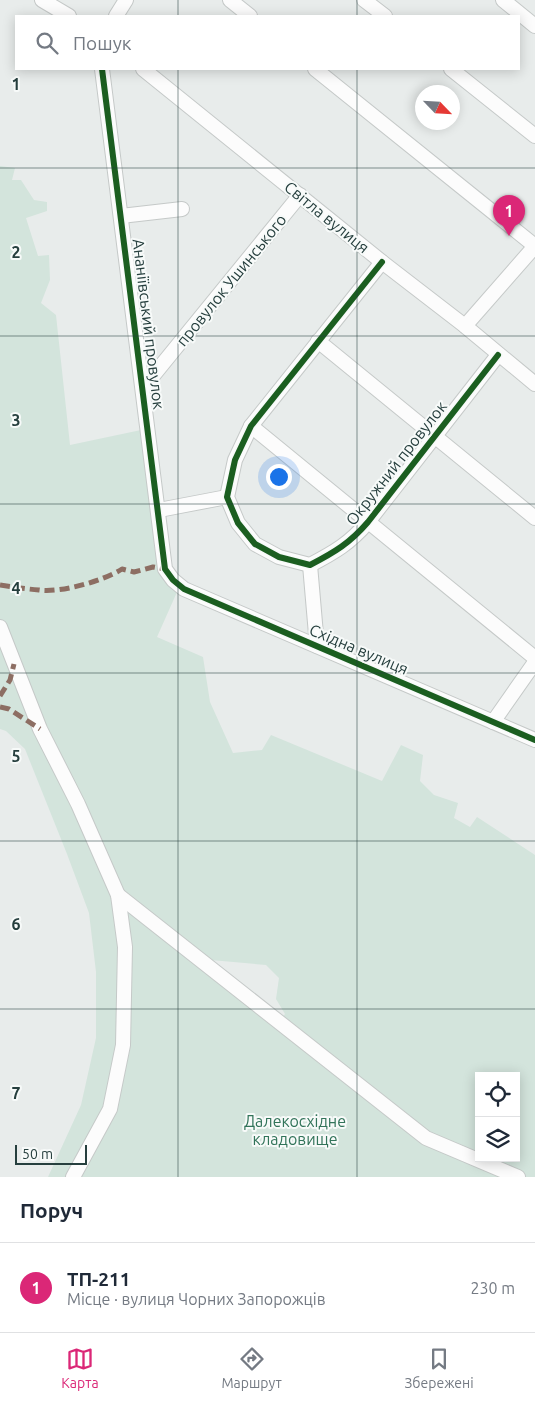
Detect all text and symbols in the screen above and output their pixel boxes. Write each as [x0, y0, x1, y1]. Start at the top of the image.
search box [15, 15, 520, 70]
icon: search [33, 29, 61, 57]
text: Пошук [73, 32, 132, 54]
text: 1 [11, 75, 21, 93]
north arrow [415, 85, 460, 130]
street label: Світла вулиця [281, 177, 373, 257]
pin: 1 [493, 195, 525, 236]
street label: провулок Ушинського [172, 211, 290, 349]
street label: Ананіївський провулок [130, 238, 168, 410]
text: 2 [11, 243, 21, 261]
street label: Окружний провулок [342, 397, 450, 529]
text: 3 [11, 411, 21, 429]
your location [266, 464, 292, 490]
text: 4 [11, 579, 21, 597]
street label: Східна вулиця [307, 620, 411, 678]
text: 5 [11, 747, 21, 765]
text: 6 [11, 915, 21, 933]
map controls [475, 1072, 520, 1162]
button: locate [475, 1072, 520, 1117]
text: 7 [11, 1084, 21, 1102]
park label: Далекосхідне кладовище [244, 1112, 346, 1148]
button: layers [475, 1117, 520, 1162]
scale bar [15, 1142, 88, 1165]
text: 50 m [22, 1146, 53, 1162]
text: Поруч [20, 1198, 83, 1222]
text: ТП-211 [67, 1268, 130, 1290]
text: 1 [31, 1279, 41, 1297]
text: 230 m [470, 1279, 515, 1297]
text: Місце · вулиця Чорних Запорожців [67, 1290, 326, 1308]
tab: Карта [61, 1345, 99, 1391]
tab: Маршрут [221, 1345, 282, 1391]
tab: Збережені [404, 1345, 474, 1391]

